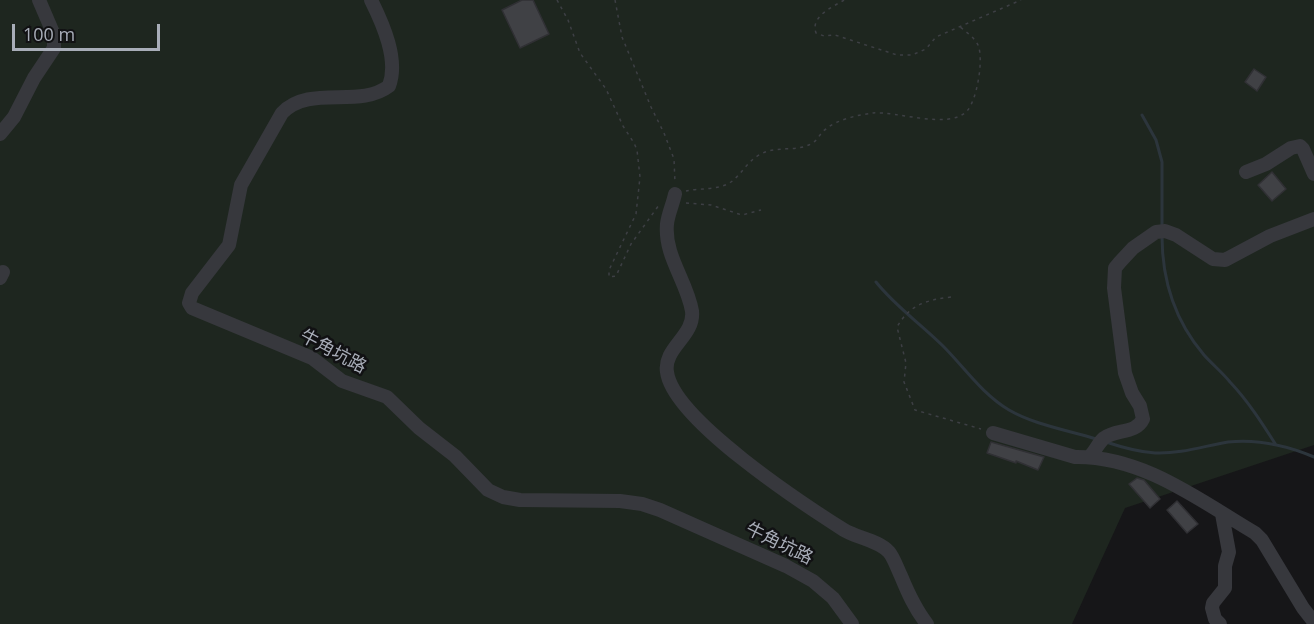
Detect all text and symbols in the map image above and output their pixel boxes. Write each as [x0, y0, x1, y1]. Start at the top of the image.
scale bar [15, 12, 164, 50]
text: 100 m [23, 22, 75, 46]
street label: 牛角坑路 [296, 326, 370, 378]
street label: 牛角坑路 [742, 519, 816, 569]

